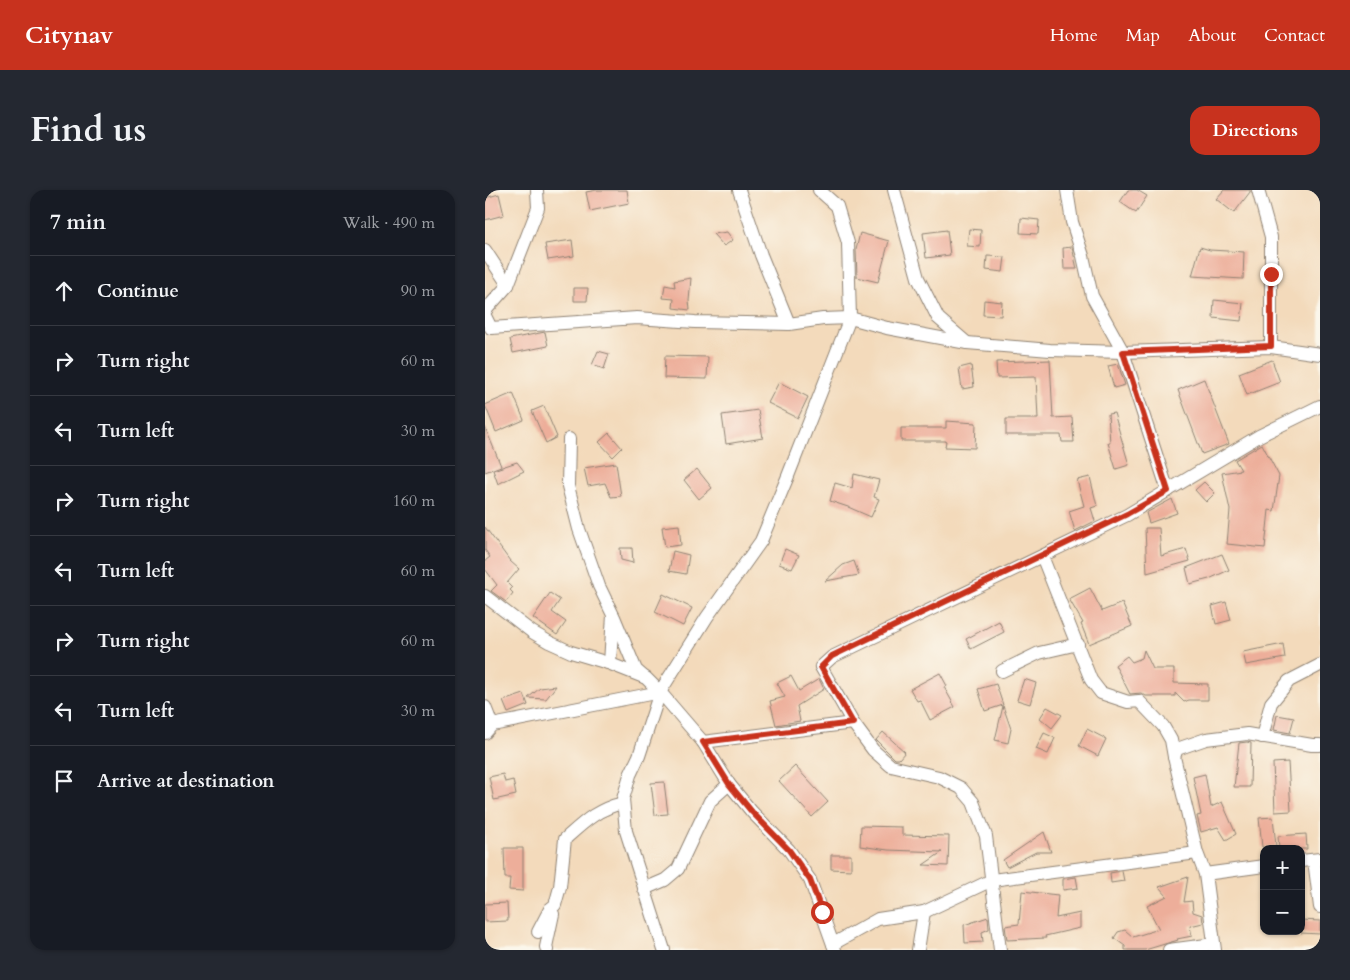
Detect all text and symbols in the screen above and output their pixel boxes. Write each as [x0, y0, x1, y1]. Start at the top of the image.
text: Citynav [25, 19, 113, 52]
text: Home [1050, 23, 1098, 48]
text: Map [1126, 23, 1160, 48]
text: About [1188, 23, 1236, 48]
text: Contact [1264, 23, 1325, 48]
text: Find us [30, 106, 146, 154]
button: Directions [1190, 106, 1320, 155]
text: 7 min [50, 208, 106, 237]
text: Walk · 490 m [343, 212, 435, 234]
route end [1260, 263, 1283, 286]
icon: ahead [50, 277, 78, 305]
text: Continue [97, 278, 179, 304]
text: 90 m [401, 280, 435, 302]
icon: right [50, 347, 78, 375]
text: Turn right [97, 348, 189, 374]
text: 60 m [401, 350, 435, 372]
icon: left [50, 417, 78, 445]
text: Turn left [97, 418, 174, 444]
text: 30 m [401, 420, 435, 442]
icon: right [50, 487, 78, 515]
text: Turn right [97, 488, 189, 514]
text: 160 m [393, 490, 435, 512]
icon: left [50, 557, 78, 585]
text: Turn left [97, 558, 174, 584]
text: 60 m [401, 560, 435, 582]
icon: right [50, 627, 78, 655]
text: Turn right [97, 628, 189, 654]
text: 60 m [401, 630, 435, 652]
icon: left [50, 697, 78, 725]
text: Turn left [97, 698, 174, 724]
text: 30 m [401, 700, 435, 722]
icon: arrive [50, 767, 78, 795]
text: Arrive at destination [97, 768, 274, 794]
map controls [1260, 845, 1305, 935]
button: + [1260, 845, 1305, 890]
button: − [1260, 890, 1305, 935]
route start [811, 901, 834, 924]

